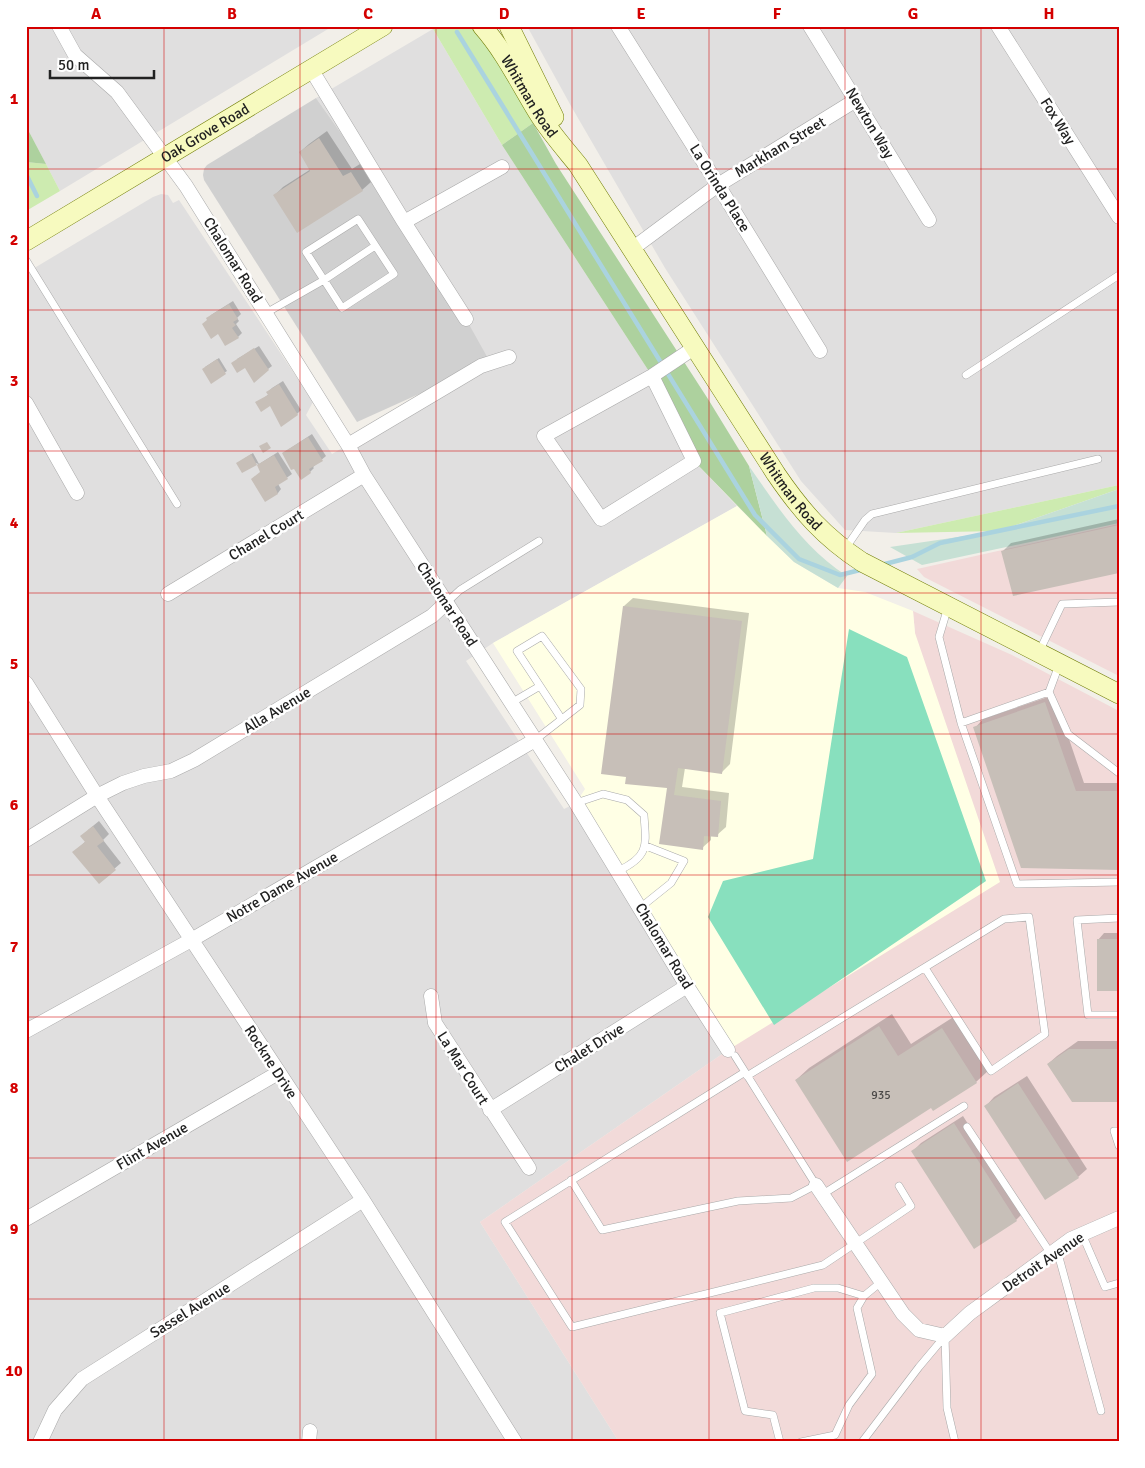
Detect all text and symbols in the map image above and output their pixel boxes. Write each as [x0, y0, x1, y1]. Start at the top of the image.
text: A [91, 4, 102, 24]
text: B [227, 4, 237, 24]
text: C [363, 4, 373, 24]
text: D [499, 4, 510, 24]
text: E [636, 4, 646, 24]
text: F [773, 4, 782, 24]
text: G [908, 4, 918, 24]
text: H [1044, 4, 1054, 24]
scale bar [50, 48, 154, 80]
street label: Whitman Road [497, 52, 561, 141]
text: 50 m [58, 56, 89, 74]
street label: Newton Way [842, 84, 898, 162]
text: 1 [10, 89, 19, 109]
street label: Fox Way [1037, 94, 1079, 148]
street label: Oak Grove Road [157, 100, 253, 167]
street label: Markham Street [731, 113, 829, 181]
street label: La Orinda Place [686, 141, 754, 235]
street label: Chalomar Road [200, 214, 266, 306]
text: 2 [10, 230, 18, 250]
text: 3 [10, 371, 18, 391]
street label: Whitman Road [756, 449, 826, 534]
street label: Chanel Court [225, 506, 307, 564]
text: 4 [10, 513, 19, 533]
street label: Chalomar Road [413, 558, 481, 650]
text: 5 [10, 654, 18, 674]
street label: Alla Avenue [240, 683, 314, 737]
text: 6 [10, 795, 19, 815]
street label: Notre Dame Avenue [223, 848, 341, 926]
street label: Chalomar Road [631, 900, 697, 992]
text: 7 [10, 937, 19, 957]
street label: Chalet Drive [551, 1020, 627, 1076]
street label: Rockne Drive [241, 1022, 301, 1102]
street label: La Mar Court [433, 1028, 493, 1108]
text: 8 [10, 1078, 19, 1098]
house number: 935 [871, 1088, 891, 1103]
street label: Flint Avenue [113, 1118, 191, 1174]
text: 9 [10, 1219, 19, 1239]
street label: Detroit Avenue [999, 1228, 1087, 1296]
street label: Sassel Avenue [147, 1278, 233, 1342]
text: 10 [5, 1361, 23, 1381]

